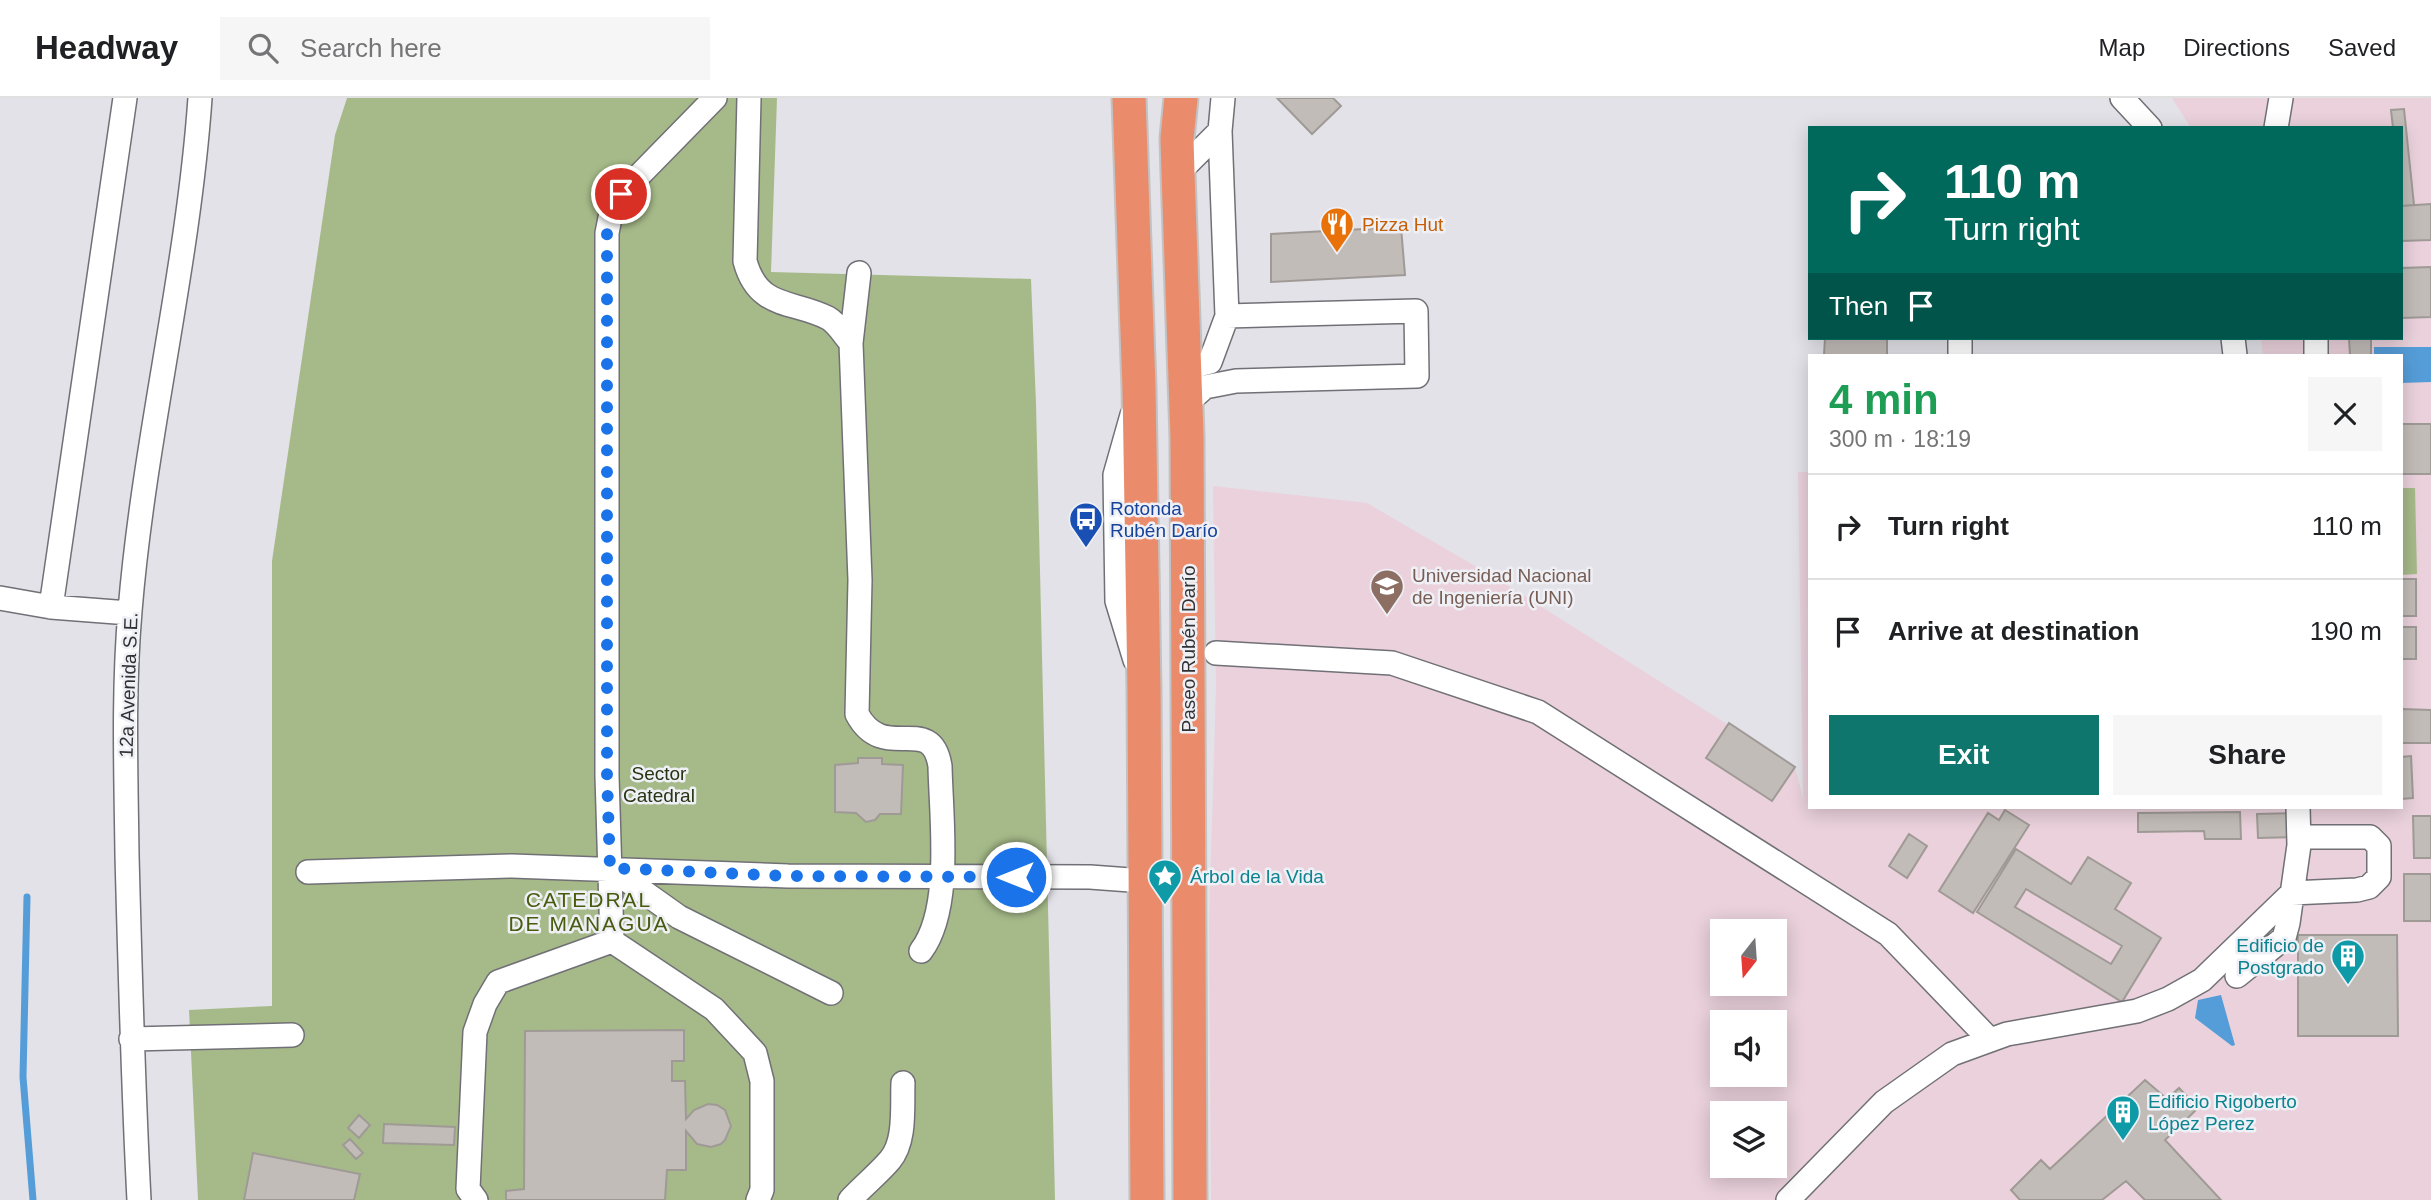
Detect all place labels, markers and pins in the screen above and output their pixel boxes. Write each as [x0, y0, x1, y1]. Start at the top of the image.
pin [591, 164, 651, 224]
restaurant icon: Pizza Hut [1318, 205, 1356, 254]
place label: Pizza Hut [1362, 214, 1444, 235]
place label: Rotonda Rubén Darío [1110, 498, 1218, 541]
bus stop icon: Rotonda Rubén Darío [1067, 500, 1105, 549]
place label: Universidad Nacional de Ingeniería (UNI) [1412, 565, 1592, 608]
school or university icon: Universidad Nacional de Ingeniería (UNI) [1368, 567, 1406, 616]
place icon: Árbol de la Vida [1146, 857, 1184, 906]
place label: Árbol de la Vida [1190, 866, 1324, 887]
place label: Edificio de Postgrado [2236, 935, 2324, 978]
building icon: Edificio de Postgrado [2329, 937, 2367, 986]
place label: Edificio Rigoberto López Perez [2148, 1091, 2297, 1134]
building icon: Edificio Rigoberto López Perez [2104, 1093, 2142, 1142]

